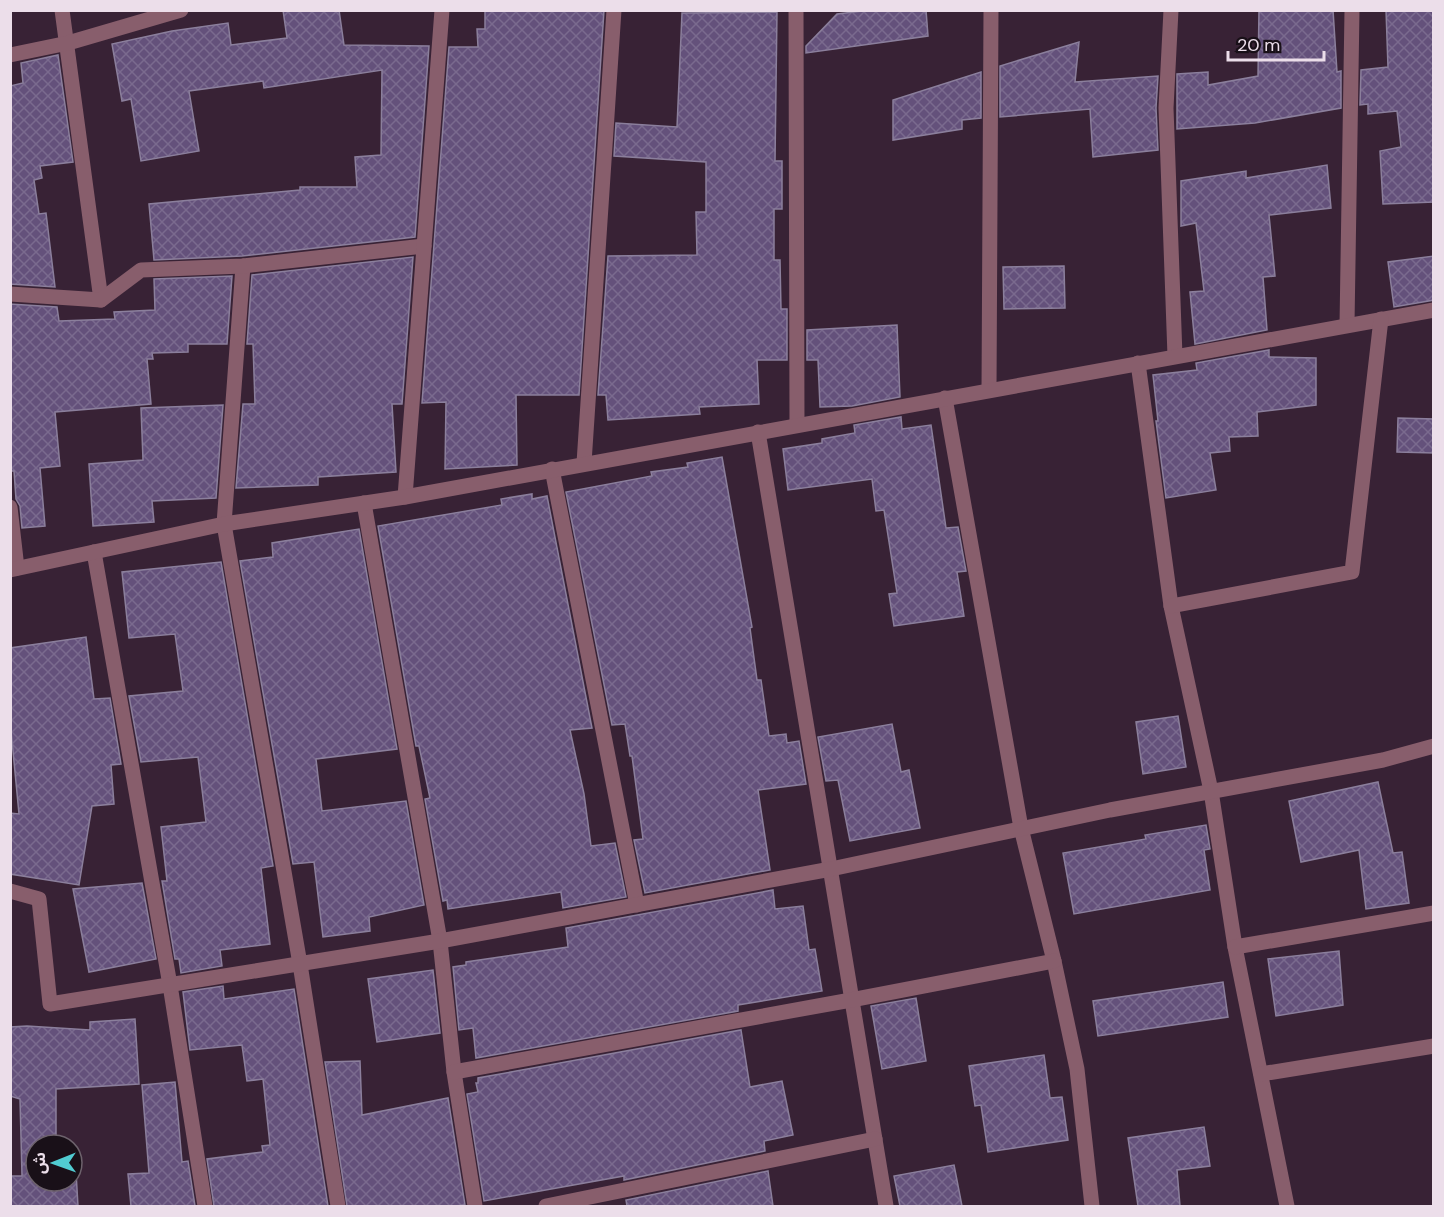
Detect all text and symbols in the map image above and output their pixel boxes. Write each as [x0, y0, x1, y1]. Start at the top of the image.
scale bar [1228, 24, 1324, 62]
text: 20 m [1237, 33, 1280, 57]
north arrow [24, 1133, 84, 1193]
text: ش [29, 1152, 50, 1174]

